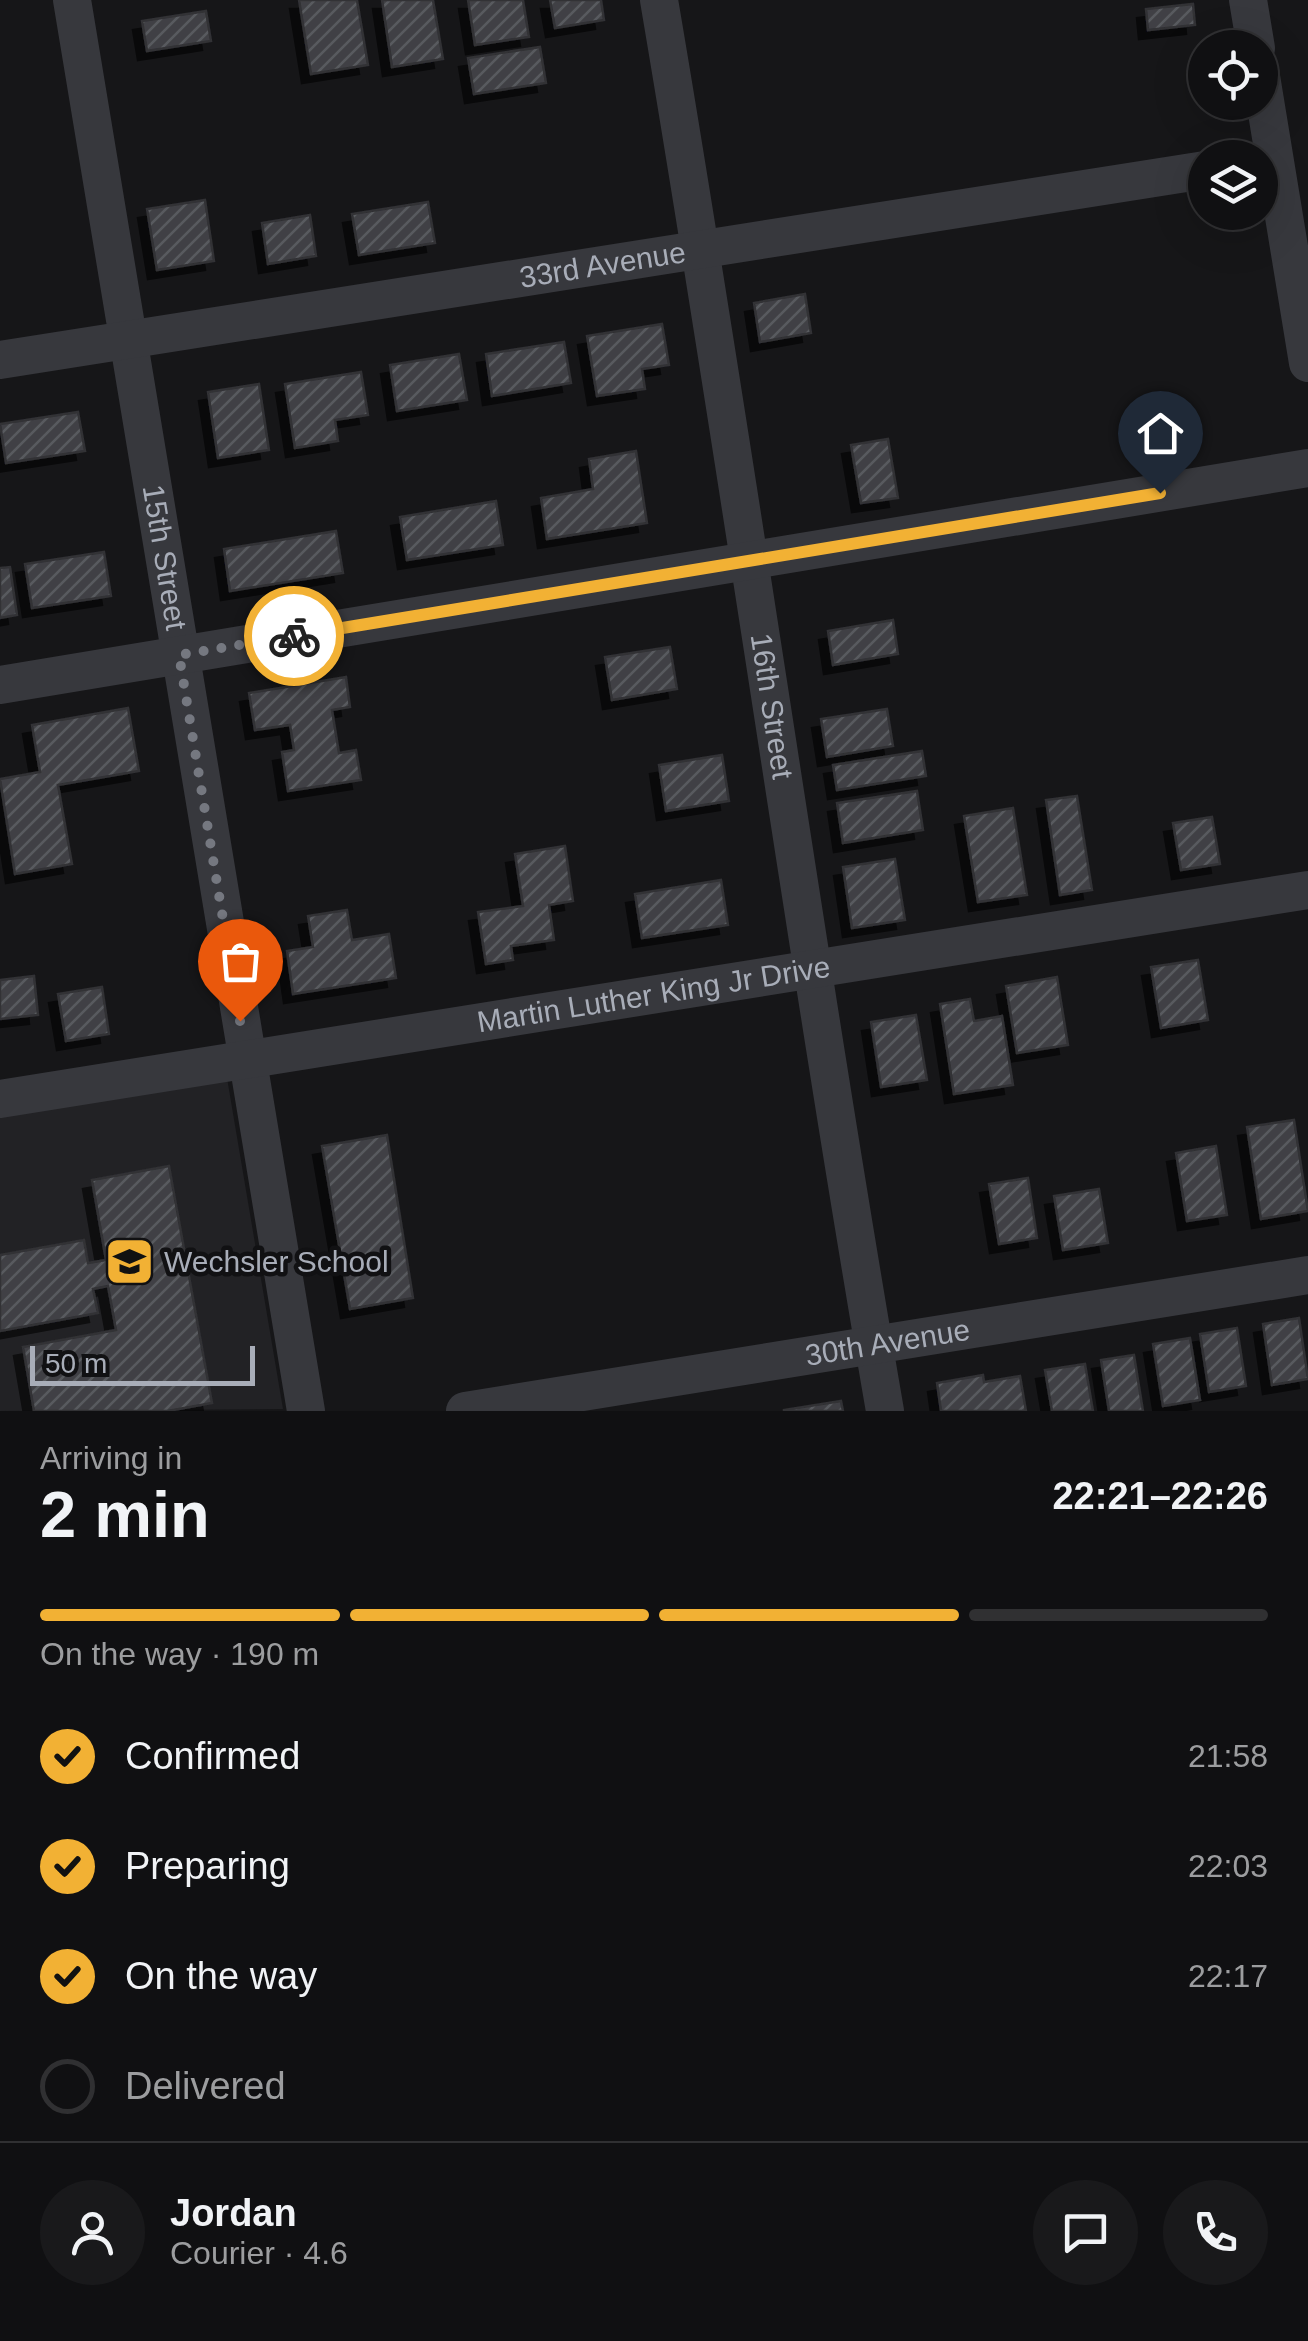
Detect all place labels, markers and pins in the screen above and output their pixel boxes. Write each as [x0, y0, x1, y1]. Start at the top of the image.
pin [1118, 391, 1203, 494]
pin [198, 919, 283, 1022]
school or university icon: Wechsler School [103, 1236, 155, 1288]
place label: Wechsler School [164, 1245, 389, 1278]

